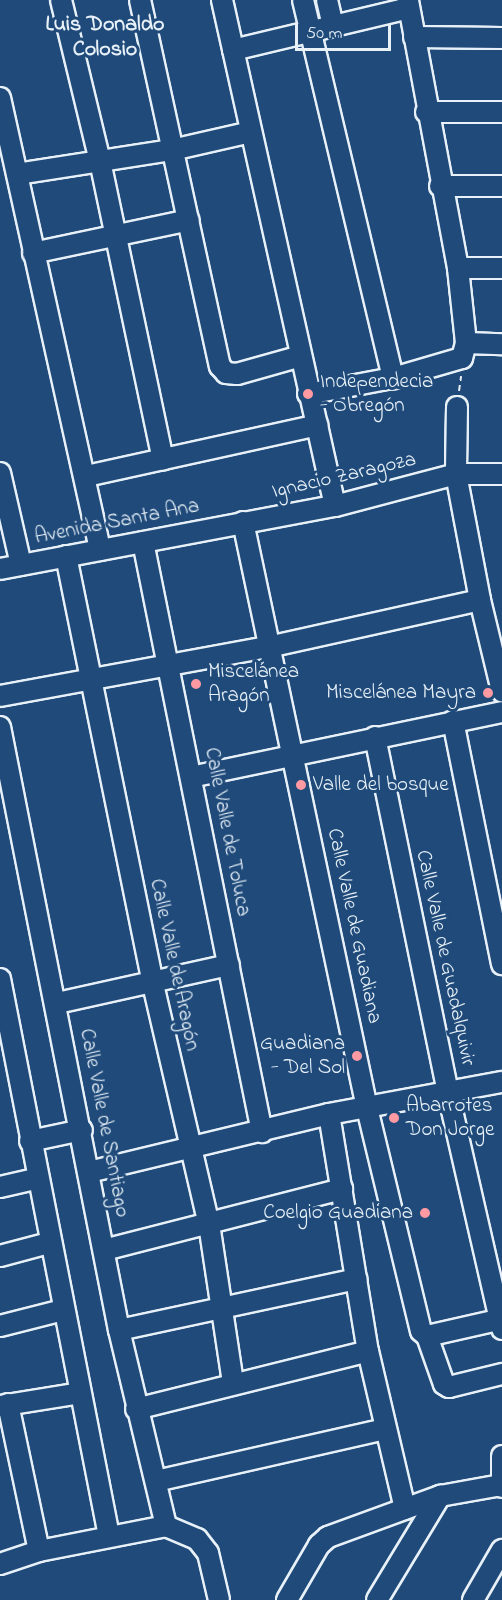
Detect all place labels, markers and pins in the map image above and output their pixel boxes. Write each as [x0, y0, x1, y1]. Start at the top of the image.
place label: Independecia - Obregón [320, 369, 433, 419]
marker: Independecia - Obregón [301, 387, 315, 401]
place label: Miscelánea Aragón [208, 659, 299, 709]
marker: Miscelánea Aragón [189, 677, 203, 691]
place label: Miscelánea Mayra [326, 680, 476, 706]
marker: Miscelánea Mayra [481, 686, 495, 700]
place label: Valle del bosque [313, 772, 449, 798]
marker: Valle del bosque [294, 778, 308, 792]
place label: Guadiana - Del Sol [260, 1031, 345, 1081]
marker: Guadiana - Del Sol [350, 1049, 364, 1063]
place label: Abarrotes Don Jorge [406, 1093, 494, 1143]
marker: Abarrotes Don Jorge [387, 1111, 401, 1125]
place label: Coelgio Guadiana [263, 1200, 413, 1226]
marker: Coelgio Guadiana [418, 1206, 432, 1220]

